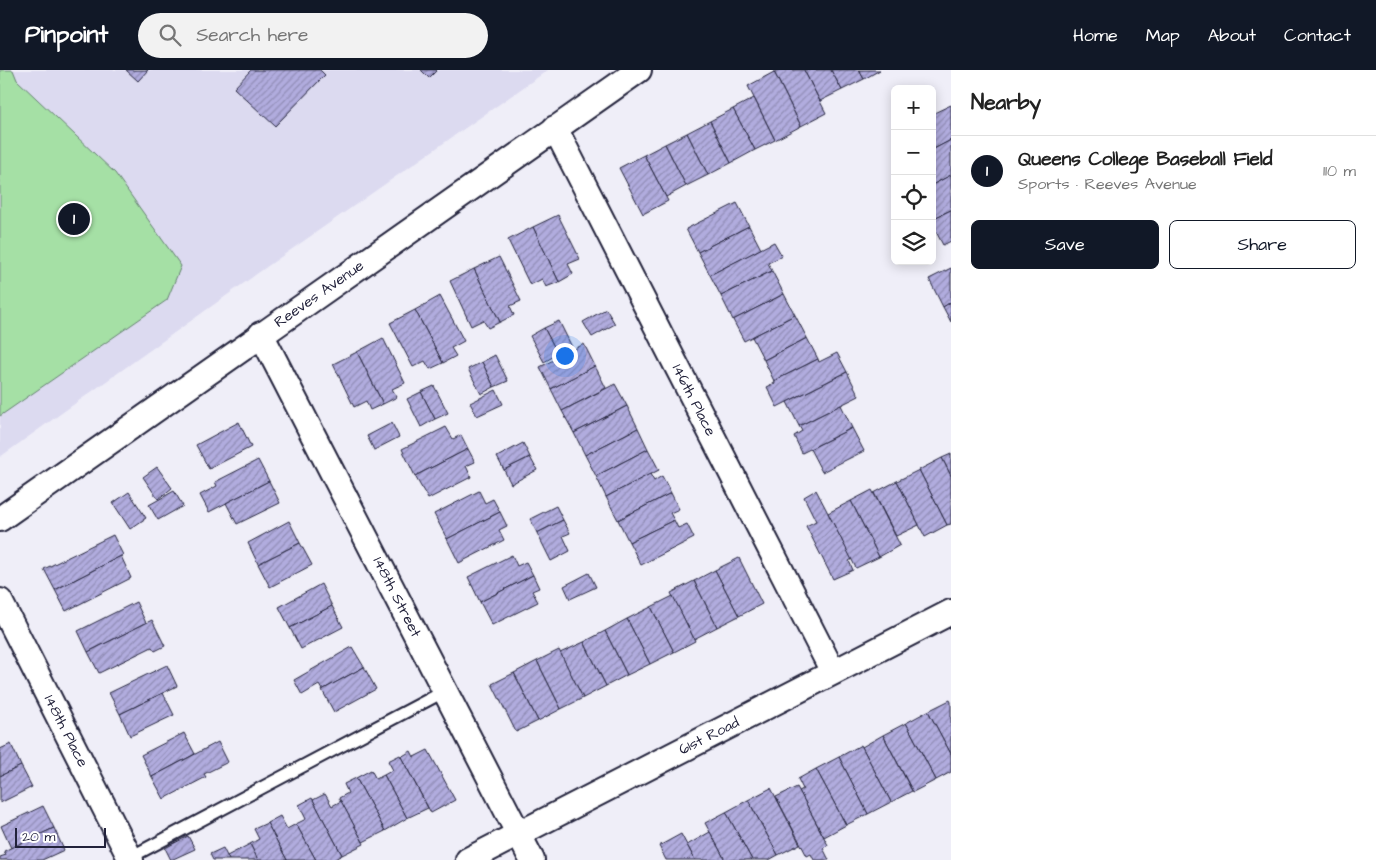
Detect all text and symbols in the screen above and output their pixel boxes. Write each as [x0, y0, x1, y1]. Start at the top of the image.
search box [138, 13, 488, 58]
text: Pinpoint [25, 18, 108, 52]
icon: search [156, 21, 184, 49]
text: Search here [196, 22, 308, 49]
text: Home [1073, 23, 1118, 48]
text: Map [1146, 23, 1180, 48]
text: About [1208, 23, 1256, 48]
text: Contact [1284, 23, 1351, 48]
map controls [891, 85, 936, 265]
button: + [891, 85, 936, 130]
text: Nearby [971, 88, 1041, 117]
button: − [891, 130, 936, 175]
text: Queens College Baseball Field [1018, 146, 1272, 173]
text: 1 [986, 160, 988, 182]
text: 110 m [1323, 160, 1356, 182]
text: Sports · Reeves Avenue [1018, 173, 1197, 195]
button: locate [891, 175, 936, 220]
pin: 1 [58, 200, 90, 238]
button: layers [891, 220, 936, 265]
button: Save [971, 220, 1159, 269]
button: Share [1169, 220, 1356, 269]
street label: Reeves Avenue [270, 255, 368, 333]
your location [552, 343, 578, 369]
street label: 146th Place [667, 360, 721, 440]
street label: 148th Street [368, 553, 426, 641]
street label: 148th Place [39, 691, 93, 771]
street label: 61st Road [675, 712, 743, 760]
scale bar [15, 825, 106, 848]
text: 20 m [22, 827, 55, 847]

